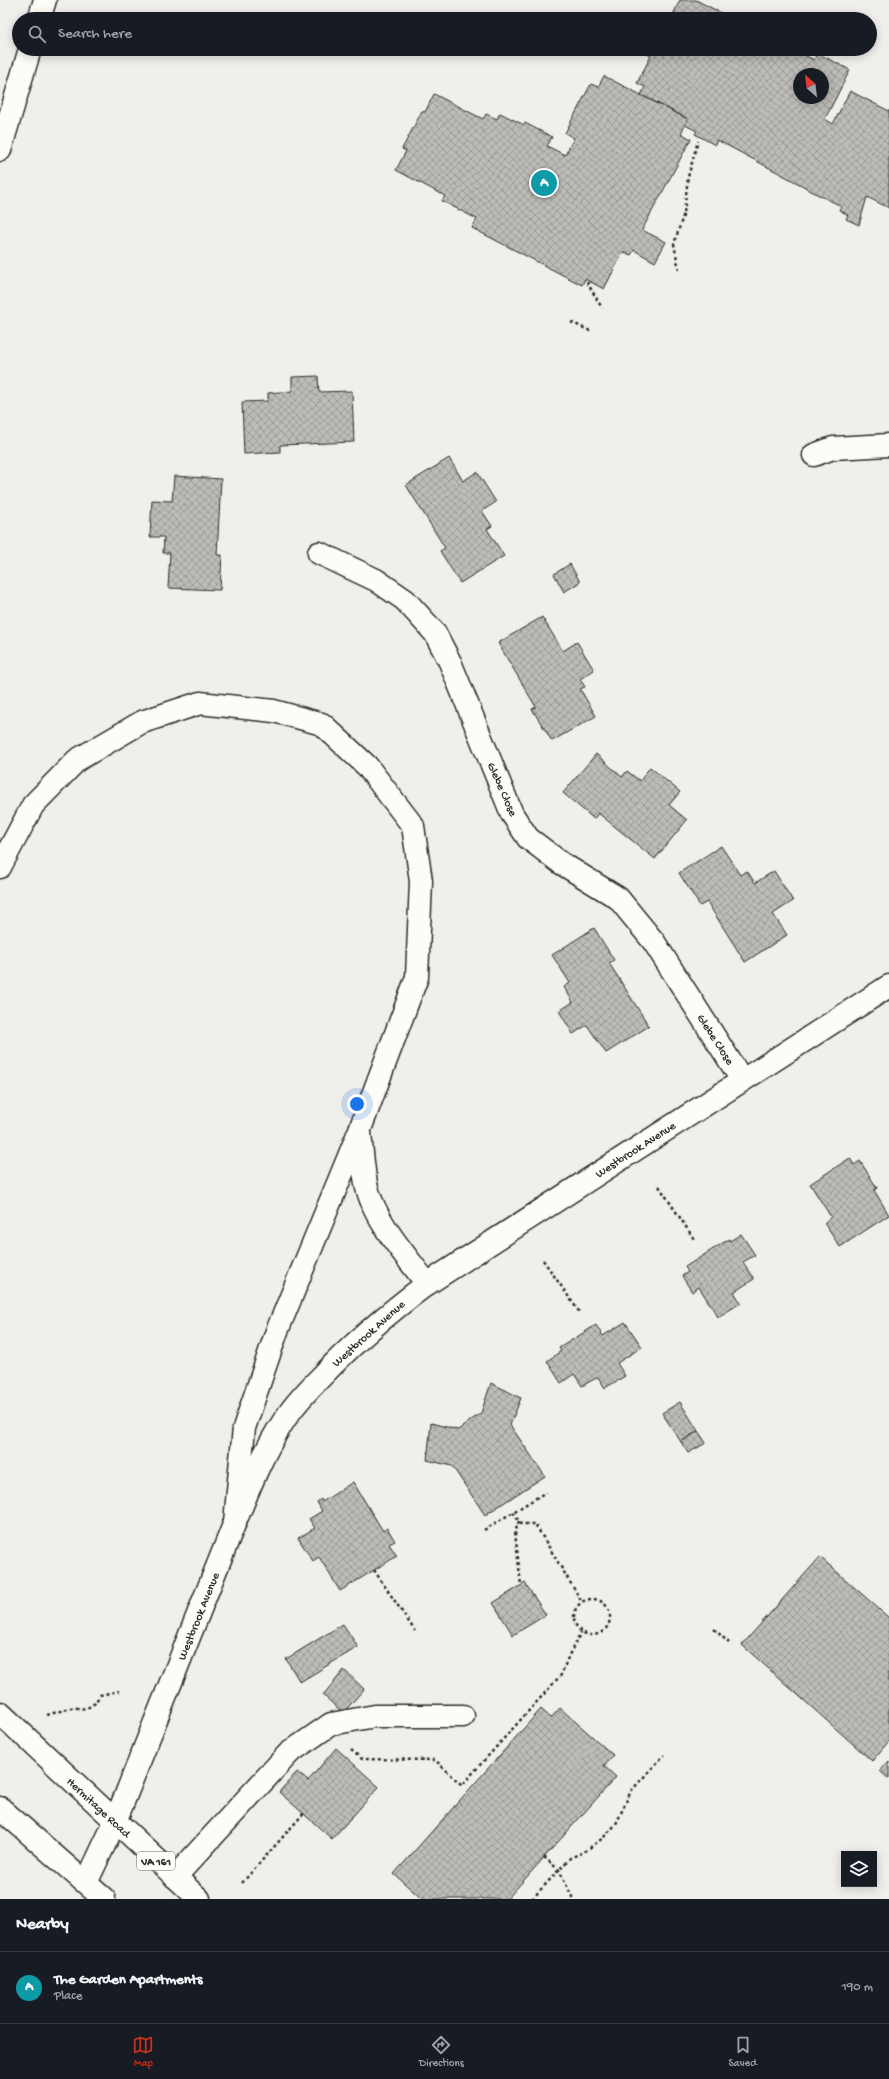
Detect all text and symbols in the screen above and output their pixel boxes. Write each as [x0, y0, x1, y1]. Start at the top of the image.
search box [12, 12, 877, 56]
icon: search [26, 23, 48, 45]
text: Search here [58, 25, 132, 43]
north arrow [793, 68, 829, 104]
pin: A [531, 168, 557, 198]
street label: Glebe Close [483, 761, 520, 820]
street label: Glebe Close [693, 1012, 736, 1069]
your location [347, 1094, 367, 1114]
street label: Westbrook Avenue [593, 1119, 680, 1182]
street label: Westbrook Avenue [330, 1298, 409, 1371]
street label: Westbrook Avenue [176, 1570, 224, 1662]
street label: Hermitage Road [63, 1775, 133, 1842]
map controls [841, 1851, 877, 1887]
button: layers [841, 1851, 877, 1887]
road number: VA 161 [137, 1852, 175, 1870]
text: Nearby [16, 1915, 69, 1935]
text: The Garden Apartments [54, 1971, 203, 1989]
text: A [25, 1980, 33, 1995]
text: 190 m [842, 1980, 873, 1995]
text: Place [54, 1989, 82, 2004]
tab: Map [132, 2034, 154, 2070]
tab: Directions [419, 2034, 464, 2070]
tab: Saved [728, 2034, 757, 2070]

